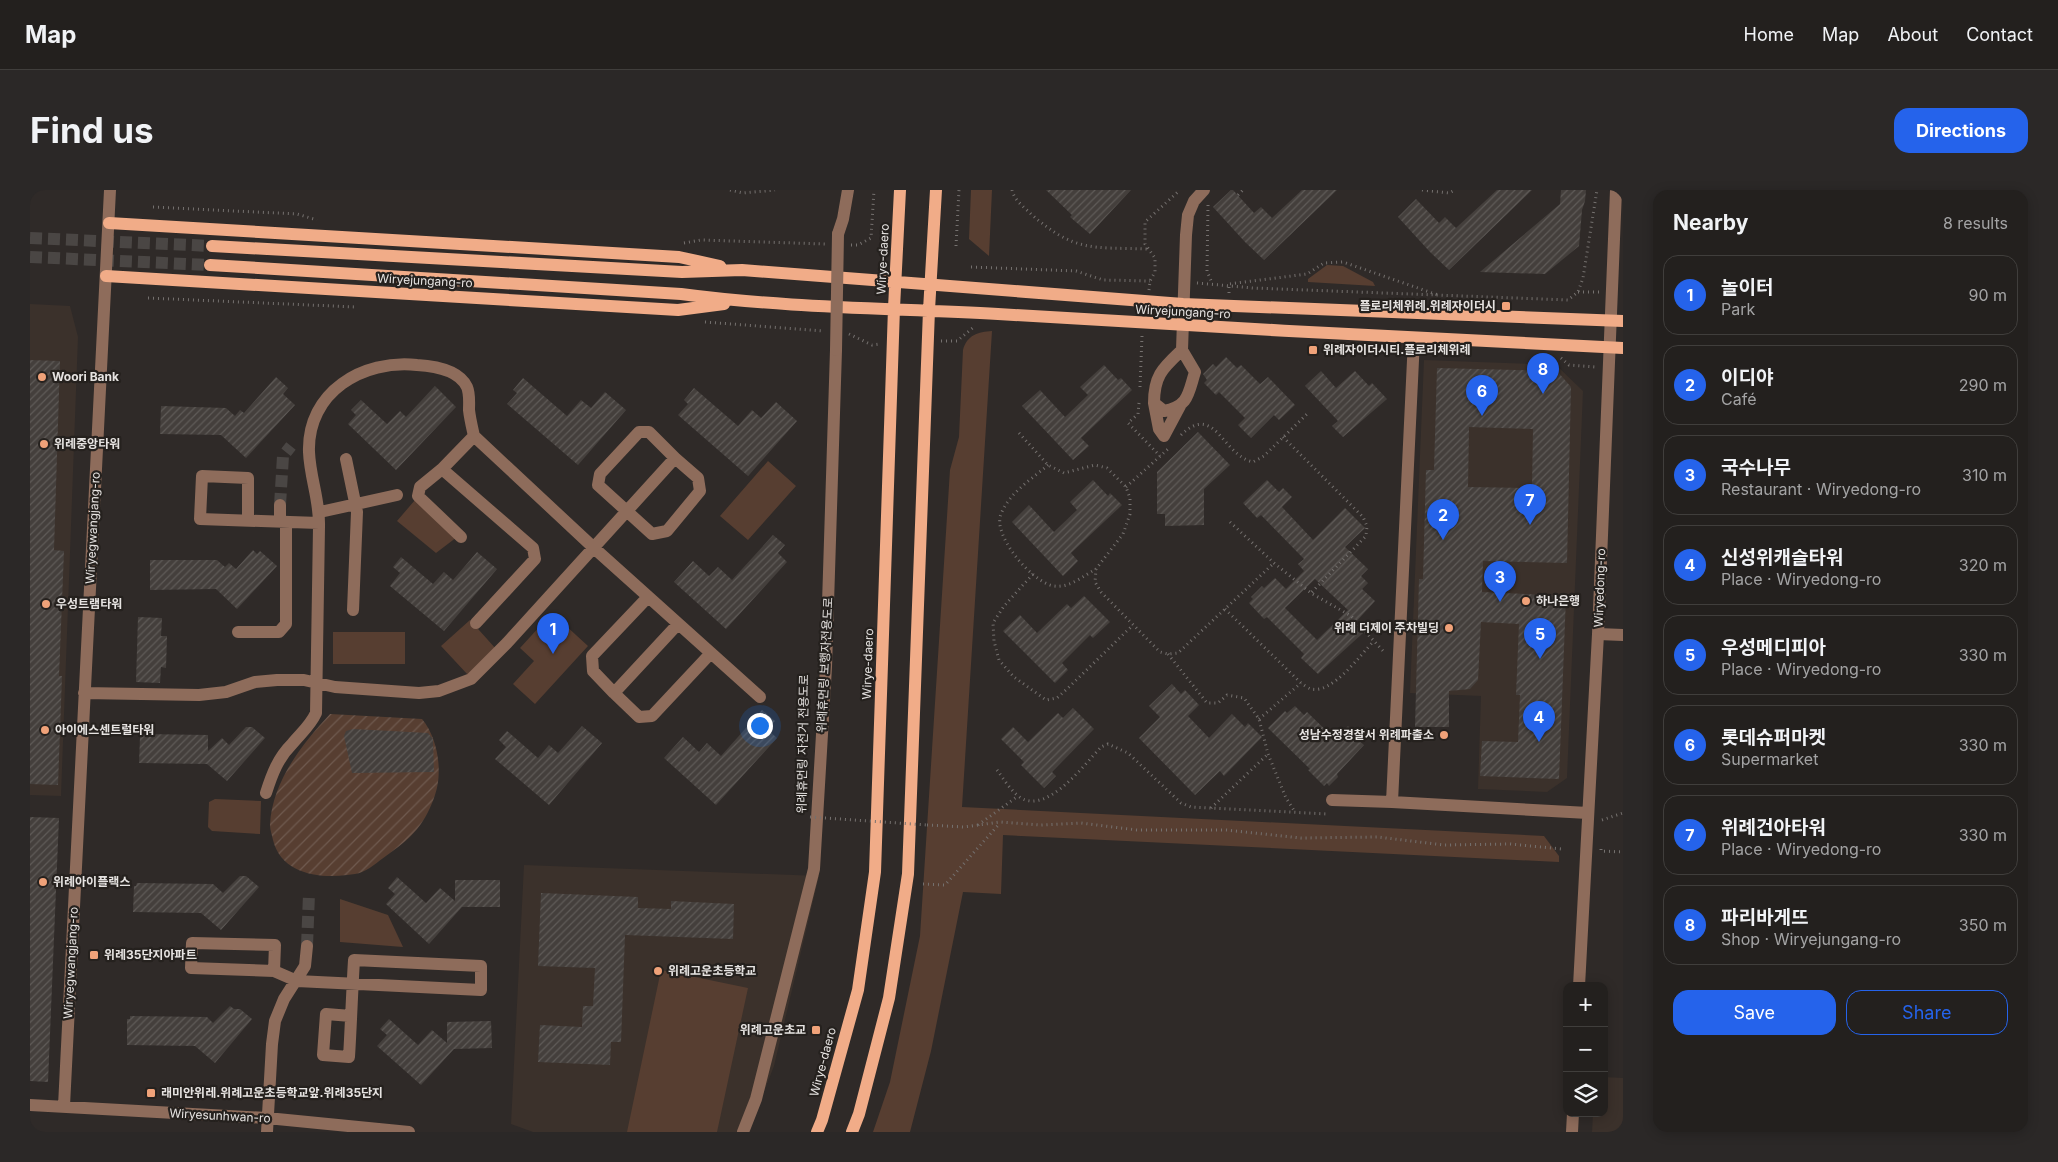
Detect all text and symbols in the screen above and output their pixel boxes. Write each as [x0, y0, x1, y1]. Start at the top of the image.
text: Map [25, 20, 76, 49]
text: Home [1744, 24, 1794, 45]
text: Map [1822, 24, 1859, 45]
text: About [1887, 24, 1938, 45]
text: Contact [1966, 24, 2033, 45]
button: Directions [1894, 108, 2028, 153]
text: Find us [30, 109, 154, 151]
text: Nearby [1673, 210, 1748, 235]
text: 8 results [1943, 213, 2008, 233]
street label: Wirye-daero [873, 223, 892, 295]
street label: Wiryejungang-ro [377, 271, 473, 290]
text: 놀이터 [1721, 276, 1773, 299]
text: 1 [1687, 285, 1693, 305]
text: 90 m [1968, 285, 2007, 305]
place label: 플로리체위례.위례자이더시 [1360, 298, 1496, 313]
text: Park [1721, 299, 1755, 319]
marker: 플로리체위례.위례자이더시 [1500, 300, 1512, 312]
street label: Wiryejungang-ro [1135, 302, 1231, 321]
place label: 위례자이더시티.플로리체위례 [1323, 342, 1471, 357]
marker: 위례자이더시티.플로리체위례 [1307, 344, 1319, 356]
pin: 8 [1527, 353, 1559, 394]
text: 이디야 [1721, 366, 1773, 389]
place label: Woori Bank [52, 369, 119, 384]
marker: Woori Bank [36, 371, 48, 383]
pin: 6 [1466, 375, 1498, 416]
text: 2 [1685, 375, 1695, 395]
text: 290 m [1959, 375, 2007, 395]
text: Café [1721, 389, 1756, 409]
place label: 위례중앙타워 [54, 436, 120, 451]
marker: 위례중앙타워 [38, 438, 50, 450]
text: 국수나무 [1721, 456, 1791, 479]
text: 3 [1685, 465, 1695, 485]
text: 310 m [1962, 465, 2007, 485]
street label: Wiryegwangjang-ro [82, 471, 103, 585]
text: Restaurant · Wiryedong-ro [1721, 479, 1921, 499]
pin: 7 [1514, 484, 1546, 525]
pin: 2 [1427, 499, 1459, 540]
text: 신성위캐슬타워 [1721, 546, 1843, 569]
street label: Wiryedong-ro [1591, 548, 1608, 628]
text: 4 [1685, 555, 1695, 575]
text: 320 m [1959, 555, 2007, 575]
pin: 3 [1484, 561, 1516, 602]
text: Place · Wiryedong-ro [1721, 569, 1881, 589]
place label: 하나은행 [1536, 593, 1580, 608]
marker: 하나은행 [1520, 595, 1532, 607]
place label: 우성트램타워 [56, 596, 122, 611]
street label: 위례휴먼링 보행자전용도로 [813, 597, 836, 733]
marker: 우성트램타워 [40, 598, 52, 610]
pin: 1 [537, 613, 569, 654]
pin: 5 [1524, 618, 1556, 659]
place label: 위례 더제이 주차빌딩 [1334, 620, 1439, 635]
marker: 위례 더제이 주차빌딩 [1443, 622, 1455, 634]
street label: Wirye-daero [859, 628, 876, 700]
text: 우성메디피아 [1721, 636, 1826, 659]
text: 5 [1685, 645, 1695, 665]
text: 330 m [1959, 645, 2007, 665]
text: Place · Wiryedong-ro [1721, 659, 1881, 679]
street label: 위례휴먼링 자전거 전용도로 [794, 674, 811, 814]
pin: 4 [1523, 701, 1555, 742]
your location [747, 713, 773, 739]
place label: 아이에스센트럴타워 [55, 722, 154, 737]
marker: 아이에스센트럴타워 [39, 724, 51, 736]
text: 롯데슈퍼마켓 [1721, 726, 1826, 749]
place label: 성남수정경찰서 위례파출소 [1299, 727, 1434, 742]
marker: 성남수정경찰서 위례파출소 [1438, 729, 1450, 741]
text: 6 [1685, 735, 1695, 755]
text: 330 m [1959, 735, 2007, 755]
text: Supermarket [1721, 749, 1818, 769]
text: 위례건아타워 [1721, 816, 1826, 839]
text: 7 [1685, 825, 1695, 845]
text: 330 m [1959, 825, 2007, 845]
text: Place · Wiryedong-ro [1721, 839, 1881, 859]
place label: 위례아이플랙스 [53, 874, 130, 889]
marker: 위례아이플랙스 [37, 876, 49, 888]
street label: Wiryegwangjang-ro [60, 906, 81, 1020]
text: 파리바게뜨 [1721, 906, 1808, 929]
text: 8 [1685, 915, 1695, 935]
text: 350 m [1959, 915, 2007, 935]
text: Shop · Wiryejungang-ro [1721, 929, 1901, 949]
place label: 위례35단지아파트 [104, 947, 197, 962]
marker: 위례35단지아파트 [88, 949, 100, 961]
place label: 위례고운초등학교 [668, 963, 756, 978]
marker: 위례고운초등학교 [652, 965, 664, 977]
map controls [1563, 982, 1608, 1117]
button: + [1563, 982, 1608, 1027]
button: Save [1673, 990, 1836, 1035]
button: Share [1846, 990, 2008, 1035]
place label: 위례고운초교 [740, 1022, 806, 1037]
marker: 위례고운초교 [810, 1024, 822, 1036]
street label: Wirye-daero [806, 1026, 839, 1098]
button: − [1563, 1027, 1608, 1072]
button: layers [1563, 1072, 1608, 1117]
place label: 래미안위레.위례고운초등학교앞.위례35단지 [161, 1085, 383, 1100]
marker: 래미안위레.위례고운초등학교앞.위례35단지 [145, 1087, 157, 1099]
street label: Wiryesunhwan-ro [169, 1105, 271, 1126]

